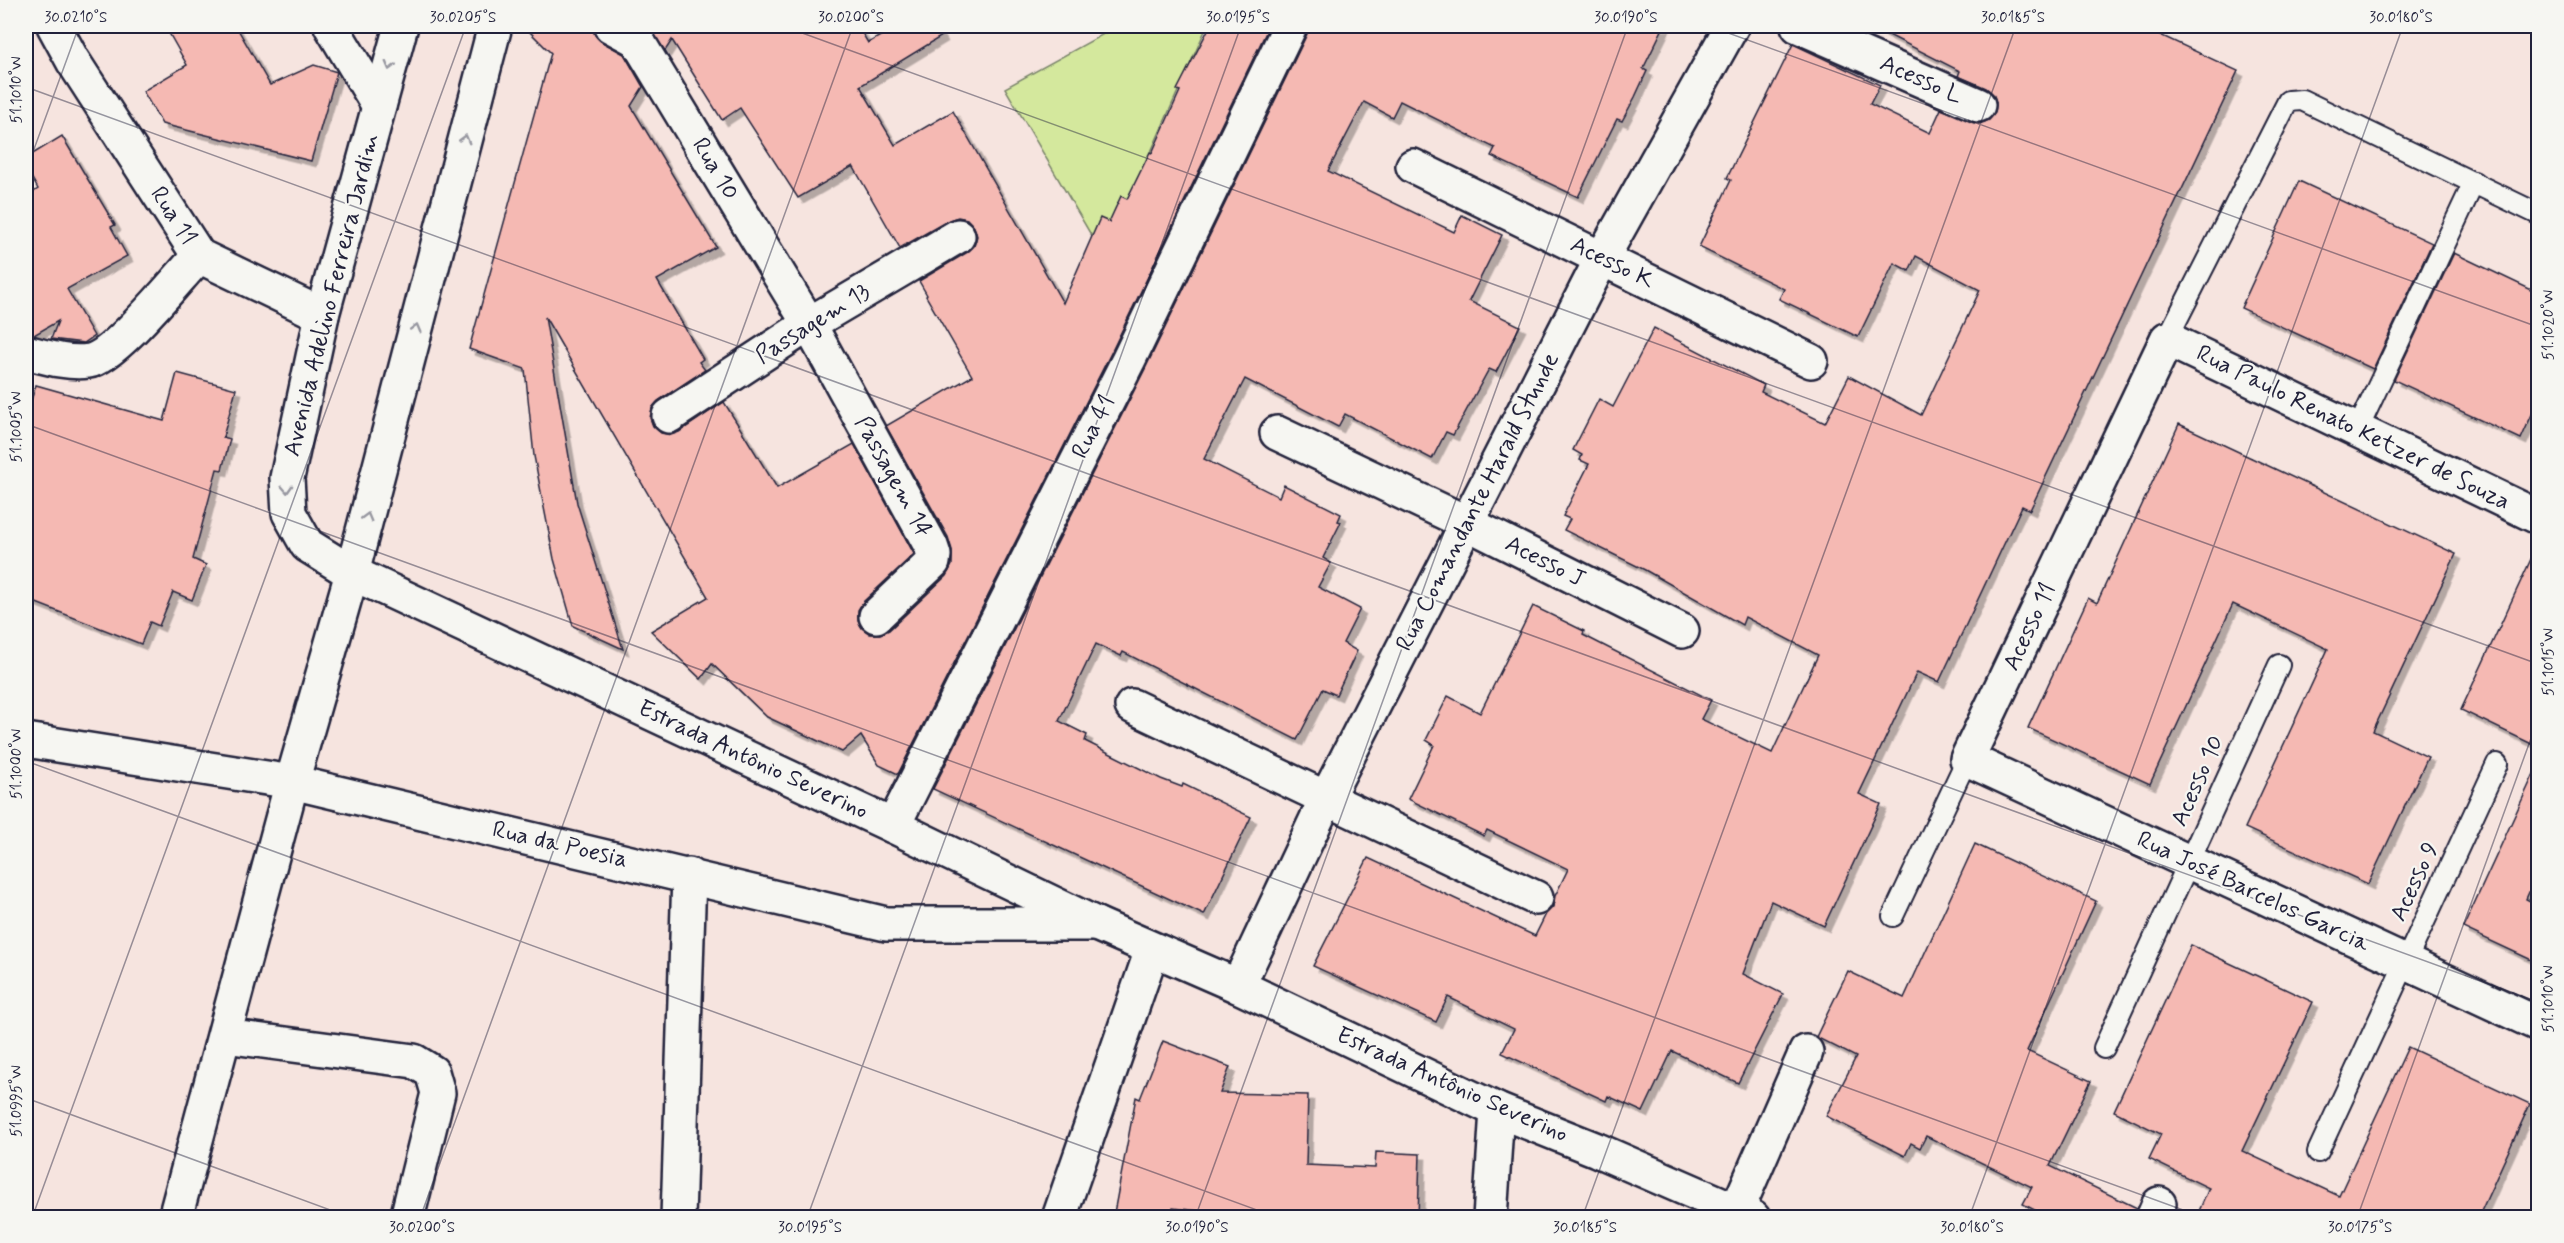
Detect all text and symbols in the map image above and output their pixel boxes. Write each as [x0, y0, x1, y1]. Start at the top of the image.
text: 30.0210°S [45, 8, 107, 28]
text: 30.0205°S [430, 8, 496, 28]
text: 30.0200°S [818, 8, 884, 28]
text: 30.0195°S [1206, 8, 1270, 28]
text: 30.0190°S [1594, 8, 1658, 28]
text: 30.0185°S [1981, 8, 2045, 28]
text: 30.0180°S [2369, 8, 2433, 28]
street label: Acesso L [1875, 48, 1967, 112]
text: 51.1010°W [7, 56, 27, 124]
one-way arrow [385, 60, 397, 71]
street label: Avenida Adelino Ferreira Jardim [277, 130, 387, 460]
street label: Rua 10 [684, 132, 746, 206]
one-way arrow [458, 134, 471, 144]
street label: Rua 11 [143, 181, 203, 251]
street label: Acesso K [1565, 230, 1659, 297]
street label: Passagem 13 [750, 276, 876, 372]
text: 51.1020°W [2539, 290, 2559, 360]
one-way arrow [409, 323, 421, 334]
street label: Rua Paulo Renato Ketzer de Souza [2191, 338, 2515, 518]
street label: Rua Comandante Harald Stunde [1389, 347, 1567, 656]
street label: Rua 41 [1065, 390, 1123, 464]
text: 51.1005°W [7, 392, 27, 462]
street label: Passagem 14 [847, 411, 939, 543]
one-way arrow [281, 485, 294, 494]
one-way arrow [359, 512, 372, 522]
street label: Acesso J [1500, 529, 1590, 595]
street label: Acesso 11 [1996, 578, 2064, 676]
text: 51.1015°W [2539, 628, 2559, 696]
street label: Estrada Antônio Severino [633, 693, 873, 827]
text: 51.1000°W [7, 729, 27, 799]
street label: Acesso 10 [2164, 731, 2232, 831]
street label: Rua da Poesia [489, 814, 631, 876]
street label: Rua José Barcelos Garcia [2132, 824, 2375, 960]
street label: Acesso 9 [2383, 837, 2447, 927]
text: 51.1010°W [2539, 965, 2559, 1033]
street label: Estrada Antônio Severino [1331, 1020, 1573, 1150]
text: 51.0995°W [7, 1065, 27, 1137]
text: 30.0200°S [389, 1218, 455, 1238]
text: 30.0195°S [778, 1218, 842, 1238]
text: 30.0190°S [1165, 1218, 1229, 1238]
text: 30.0185°S [1553, 1218, 1617, 1238]
text: 30.0180°S [1940, 1218, 2004, 1238]
text: 30.0175°S [2328, 1218, 2392, 1238]

